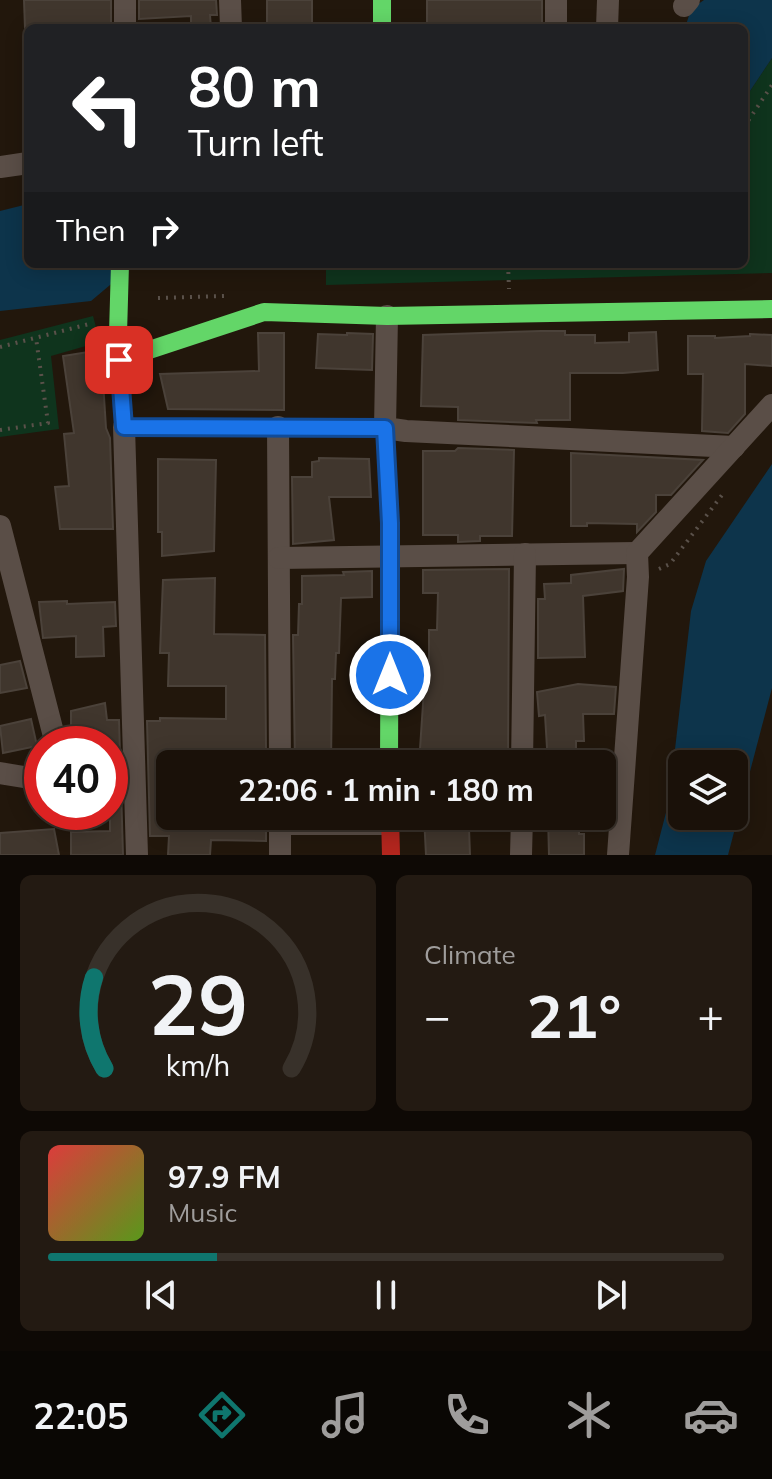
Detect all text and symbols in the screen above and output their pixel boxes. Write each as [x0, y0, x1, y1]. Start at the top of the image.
text: 80 m [188, 51, 321, 121]
icon: left [56, 56, 160, 160]
text: Turn left [188, 120, 324, 165]
icon: right [142, 208, 186, 252]
text: Then [56, 211, 126, 249]
pin [85, 326, 153, 394]
icon: arrive [97, 338, 141, 382]
position arrow [348, 633, 432, 717]
speed limit sign: 40 [24, 726, 128, 830]
map controls [668, 750, 748, 830]
button: layers [668, 750, 748, 830]
text: 22:06 · 1 min · 180 m [238, 771, 534, 809]
text: Climate [424, 938, 516, 971]
text: 29 [148, 951, 248, 1056]
text: 21° [527, 978, 621, 1053]
text: − [424, 988, 450, 1043]
text: + [698, 988, 724, 1043]
text: km/h [166, 1047, 230, 1083]
text: 97.9 FM [168, 1158, 281, 1196]
text: Music [168, 1196, 237, 1229]
icon: previous [139, 1273, 183, 1317]
icon: pause [364, 1273, 408, 1317]
icon: next [589, 1273, 633, 1317]
icon: directions [194, 1387, 250, 1443]
icon: music [317, 1387, 373, 1443]
icon: phone [439, 1387, 495, 1443]
icon: climate [561, 1387, 617, 1443]
icon: car [683, 1387, 739, 1443]
text: 22:05 [33, 1393, 128, 1438]

